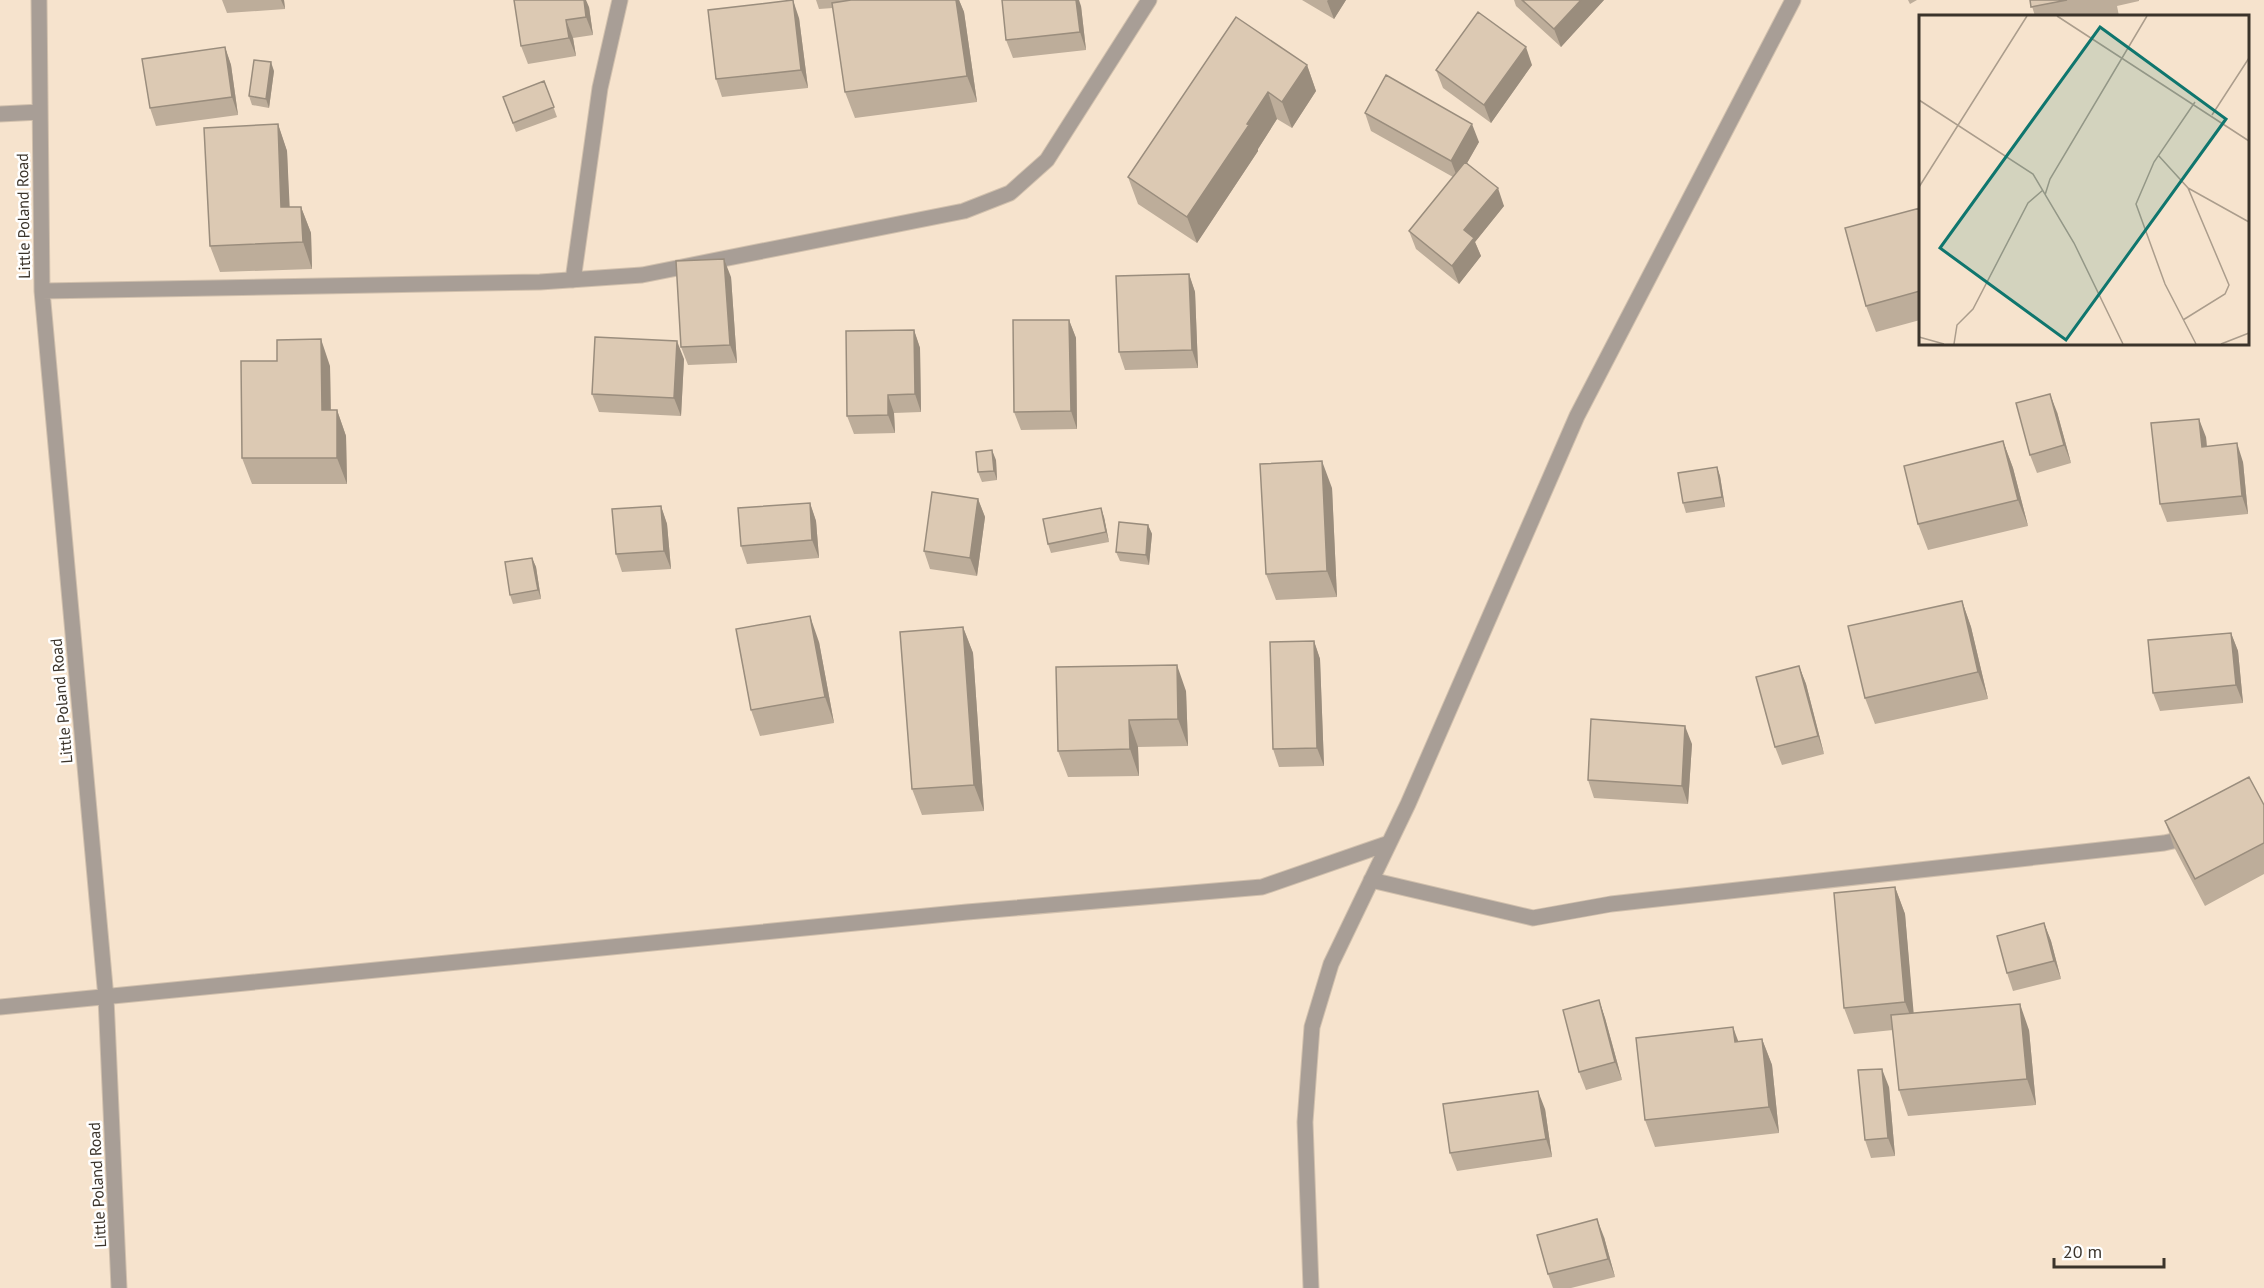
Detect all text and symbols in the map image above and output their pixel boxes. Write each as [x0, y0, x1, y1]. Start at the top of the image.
inset map [1919, 15, 2249, 345]
street label: Little Poland Road [12, 153, 34, 279]
street label: Little Poland Road [46, 638, 76, 764]
street label: Little Poland Road [84, 1122, 110, 1248]
scale bar [2054, 1231, 2164, 1269]
text: 20 m [2063, 1240, 2102, 1263]

